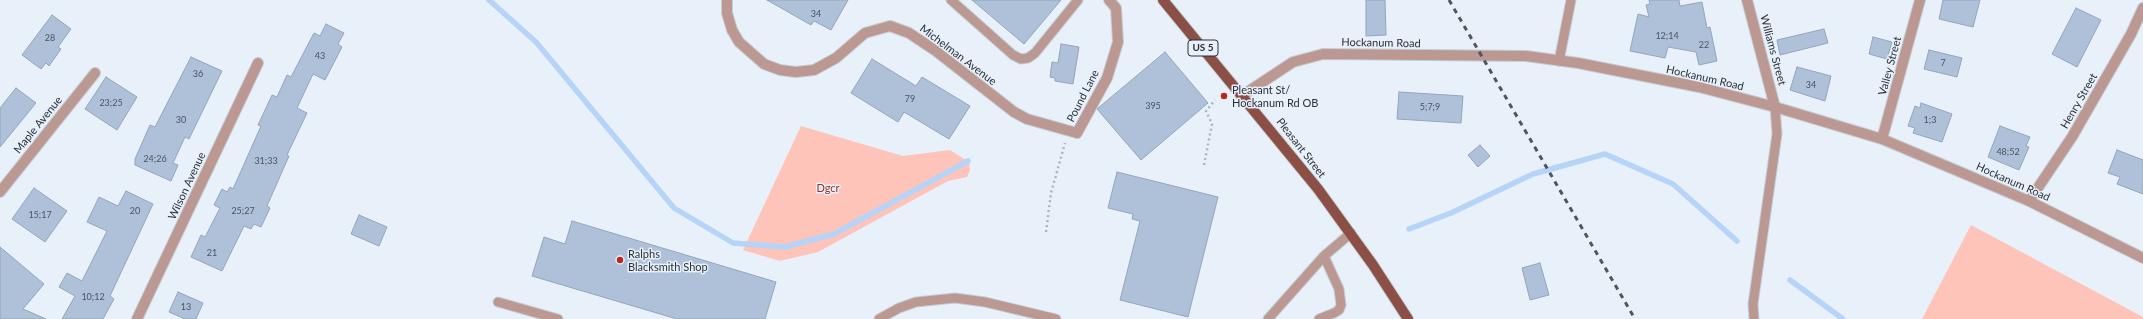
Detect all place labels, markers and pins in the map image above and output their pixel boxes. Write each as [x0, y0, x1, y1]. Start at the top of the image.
place label: Pleasant St/ Hockanum Rd OB [1232, 83, 1318, 109]
marker: Pleasant St/ Hockanum Rd OB [1219, 91, 1229, 101]
place label: Ralphs Blacksmith Shop [628, 247, 708, 273]
marker: Ralphs Blacksmith Shop [615, 255, 625, 265]

